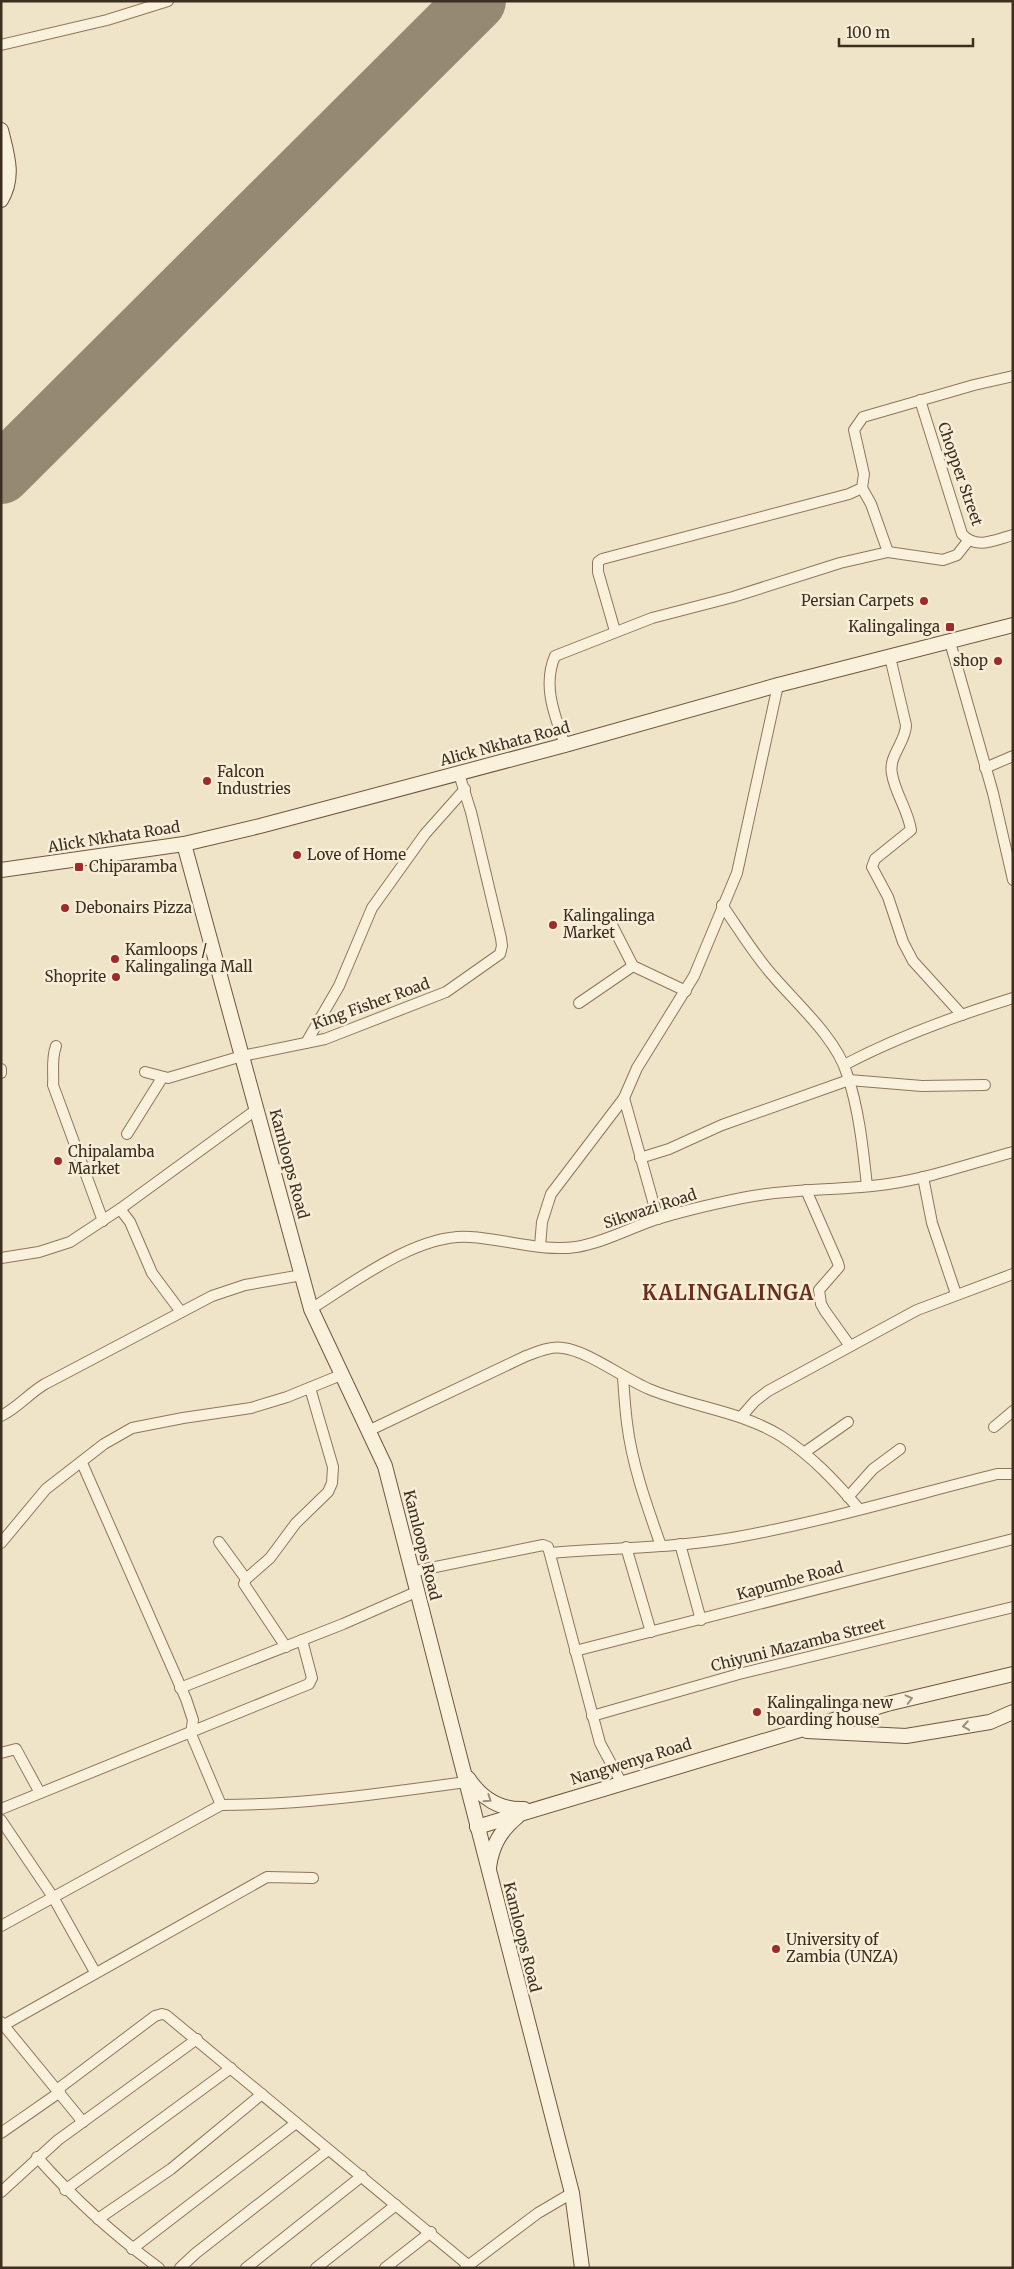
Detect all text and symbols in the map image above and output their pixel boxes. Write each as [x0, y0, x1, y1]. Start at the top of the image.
scale bar [839, 15, 973, 47]
text: 100 m [846, 23, 890, 42]
street label: Chopper Street [934, 420, 987, 528]
place label: Persian Carpets [801, 591, 914, 610]
marker: Persian Carpets [918, 595, 930, 607]
place label: Kalingalinga [848, 617, 940, 636]
marker: Kalingalinga [944, 621, 956, 633]
place label: shop [953, 651, 988, 670]
marker: shop [992, 655, 1004, 667]
street label: Alick Nkhata Road [437, 717, 572, 770]
place label: Falcon Industries [217, 762, 291, 798]
marker: Falcon Industries [201, 775, 213, 787]
street label: Alick Nkhata Road [46, 817, 181, 856]
place label: Love of Home [307, 845, 406, 864]
marker: Love of Home [291, 849, 303, 861]
place label: Chiparamba [89, 857, 177, 876]
marker: Chiparamba [73, 861, 85, 873]
place label: Debonairs Pizza [75, 898, 192, 917]
marker: Debonairs Pizza [59, 902, 71, 914]
place label: Kalingalinga Market [563, 906, 655, 942]
marker: Kalingalinga Market [547, 919, 559, 931]
place label: Kamloops / Kalingalinga Mall [125, 940, 253, 976]
marker: Kamloops / Kalingalinga Mall [109, 953, 121, 965]
place label: Shoprite [45, 967, 106, 986]
marker: Shoprite [110, 971, 122, 983]
street label: King Fisher Road [310, 973, 432, 1034]
street label: Kamloops Road [266, 1107, 313, 1221]
place label: Chipalamba Market [68, 1142, 154, 1178]
marker: Chipalamba Market [52, 1155, 64, 1167]
street label: Sikwazi Road [601, 1185, 699, 1233]
district label: KALINGALINGA [642, 1280, 814, 1305]
street label: Kamloops Road [400, 1488, 445, 1602]
street label: Kapumbe Road [735, 1557, 845, 1604]
street label: Chiyuni Mazamba Street [709, 1614, 887, 1675]
place label: Kalingalinga new boarding house [766, 1693, 893, 1729]
one-way arrow [904, 1694, 913, 1705]
marker: Kalingalinga new boarding house [751, 1706, 763, 1718]
one-way arrow [962, 1720, 971, 1730]
street label: Nangwenya Road [568, 1734, 694, 1789]
one-way arrow [482, 1793, 491, 1802]
street label: Kamloops Road [500, 1880, 545, 1994]
place label: University of Zambia (UNZA) [786, 1930, 898, 1966]
marker: University of Zambia (UNZA) [770, 1943, 782, 1955]

